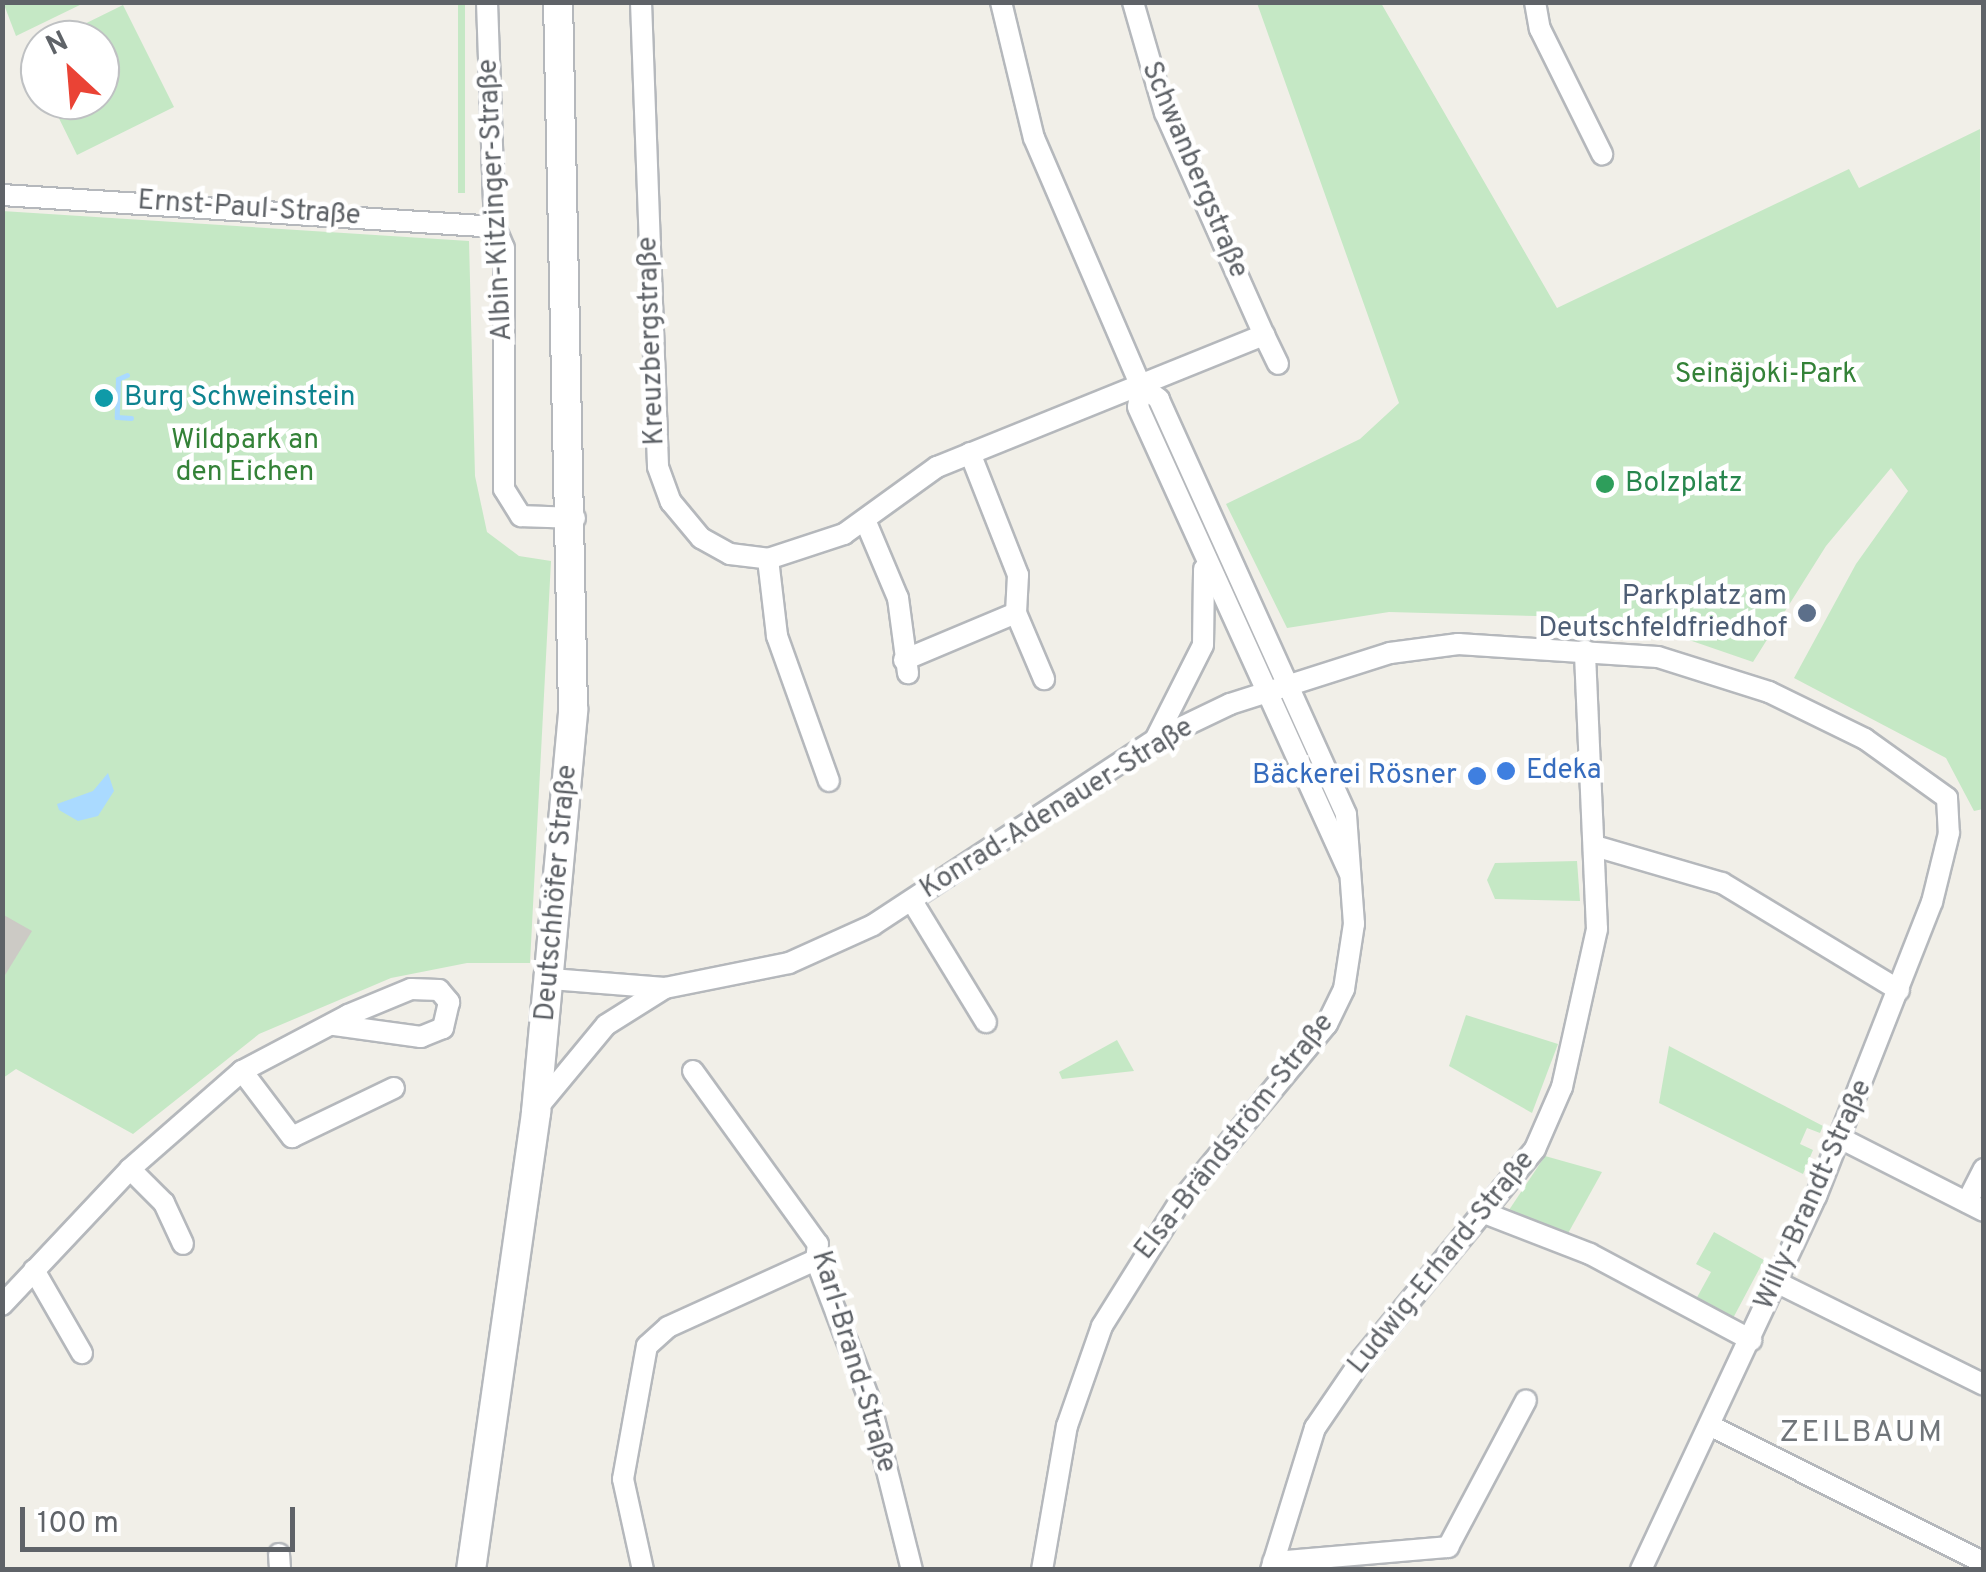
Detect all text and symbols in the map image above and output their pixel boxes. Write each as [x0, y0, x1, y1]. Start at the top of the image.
north arrow [20, 20, 120, 120]
text: N [41, 24, 75, 65]
street label: Schwanbergstraße [1133, 57, 1255, 283]
street label: Albin-Kitzinger-Straße [472, 58, 520, 342]
street label: Ernst-Paul-Straße [136, 184, 362, 234]
street label: Kreuzbergstraße [632, 236, 672, 446]
park label: Seinäjoki-Park [1675, 358, 1857, 392]
place label: Burg Schweinstein [124, 381, 355, 415]
marker: Burg Schweinstein [93, 387, 115, 409]
park label: Wildpark an den Eichen [171, 424, 319, 490]
place label: Bolzplatz [1625, 467, 1743, 501]
marker: Bolzplatz [1594, 473, 1616, 495]
place label: Parkplatz am Deutschfeldfriedhof [1538, 580, 1787, 646]
marker: Parkplatz am Deutschfeldfriedhof [1796, 602, 1818, 624]
street label: Konrad-Adenauer-Straße [914, 711, 1200, 907]
place label: Edeka [1526, 754, 1601, 788]
place label: Bäckerei Rösner [1252, 759, 1457, 793]
marker: Edeka [1495, 760, 1517, 782]
street label: Deutschhöfer Straße [529, 763, 585, 1023]
marker: Bäckerei Rösner [1466, 765, 1488, 787]
street label: Elsa-Brändström-Straße [1128, 1007, 1342, 1267]
street label: Willy-Brandt-Straße [1748, 1075, 1880, 1315]
street label: Ludwig-Erhard-Straße [1342, 1145, 1542, 1381]
street label: Karl-Brand-Straße [803, 1247, 903, 1477]
district label: ZEILBAUM [1779, 1416, 1945, 1452]
scale bar [25, 1487, 300, 1549]
text: 100 m [37, 1506, 119, 1543]

